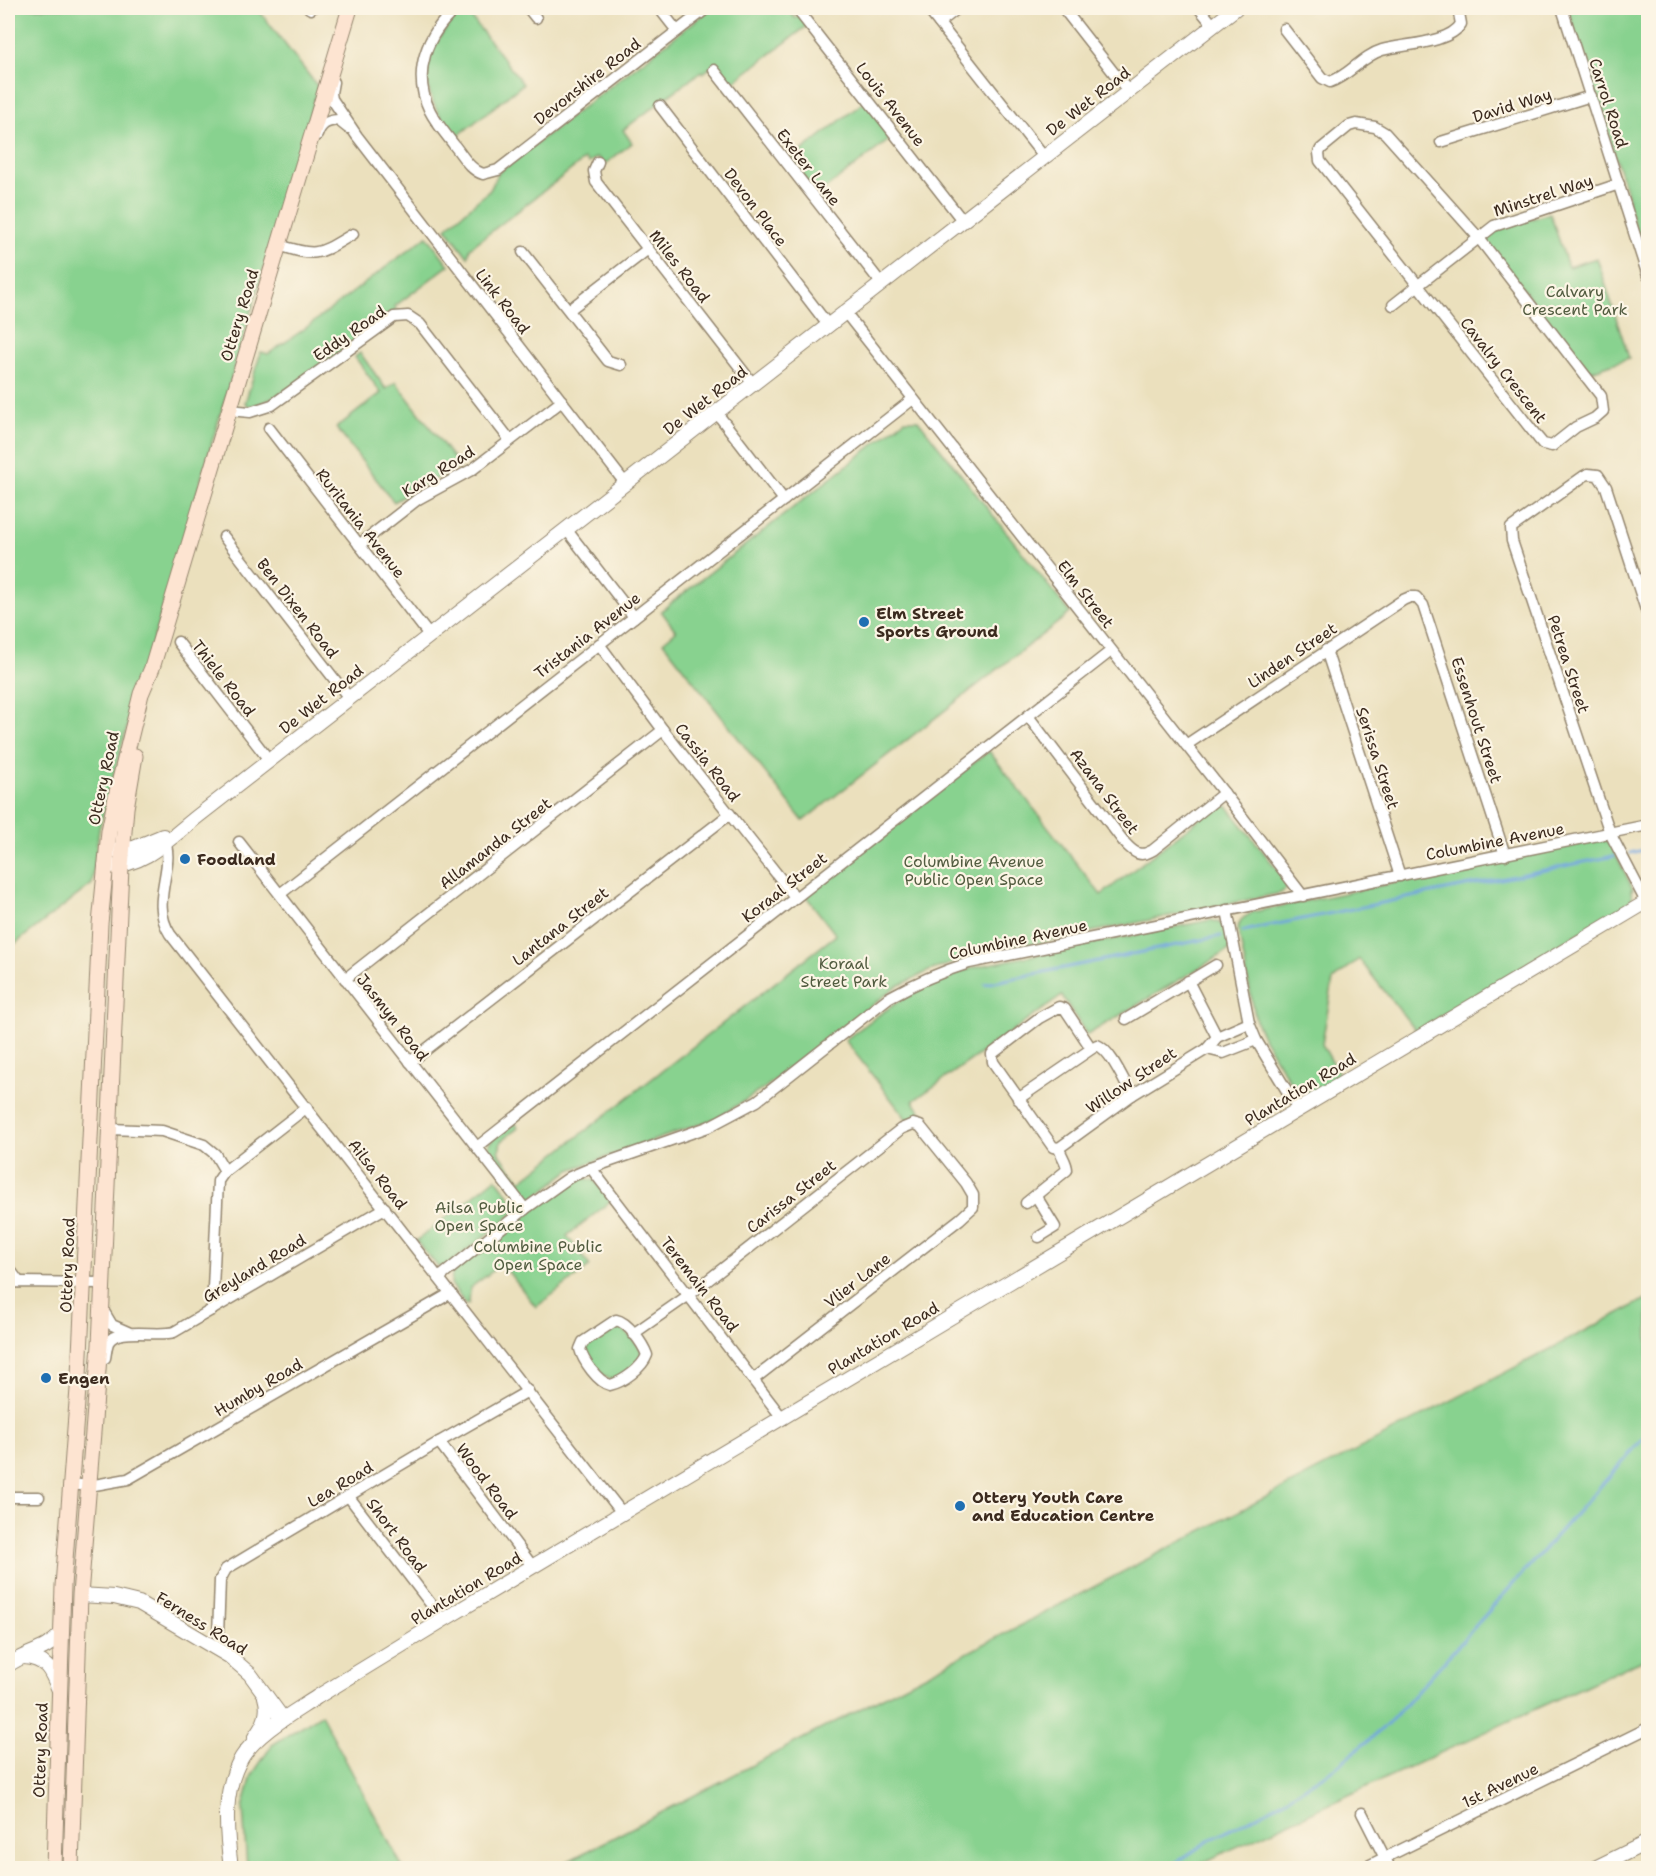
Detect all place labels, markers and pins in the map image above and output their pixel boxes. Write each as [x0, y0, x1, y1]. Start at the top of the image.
place label: Elm Street Sports Ground [876, 603, 998, 642]
marker: Elm Street Sports Ground [857, 615, 871, 629]
place label: Foodland [197, 849, 276, 870]
marker: Foodland [178, 852, 192, 866]
place label: Engen [58, 1368, 110, 1389]
marker: Engen [39, 1371, 53, 1385]
place label: Ottery Youth Care and Education Centre [972, 1487, 1155, 1526]
marker: Ottery Youth Care and Education Centre [953, 1499, 967, 1513]

